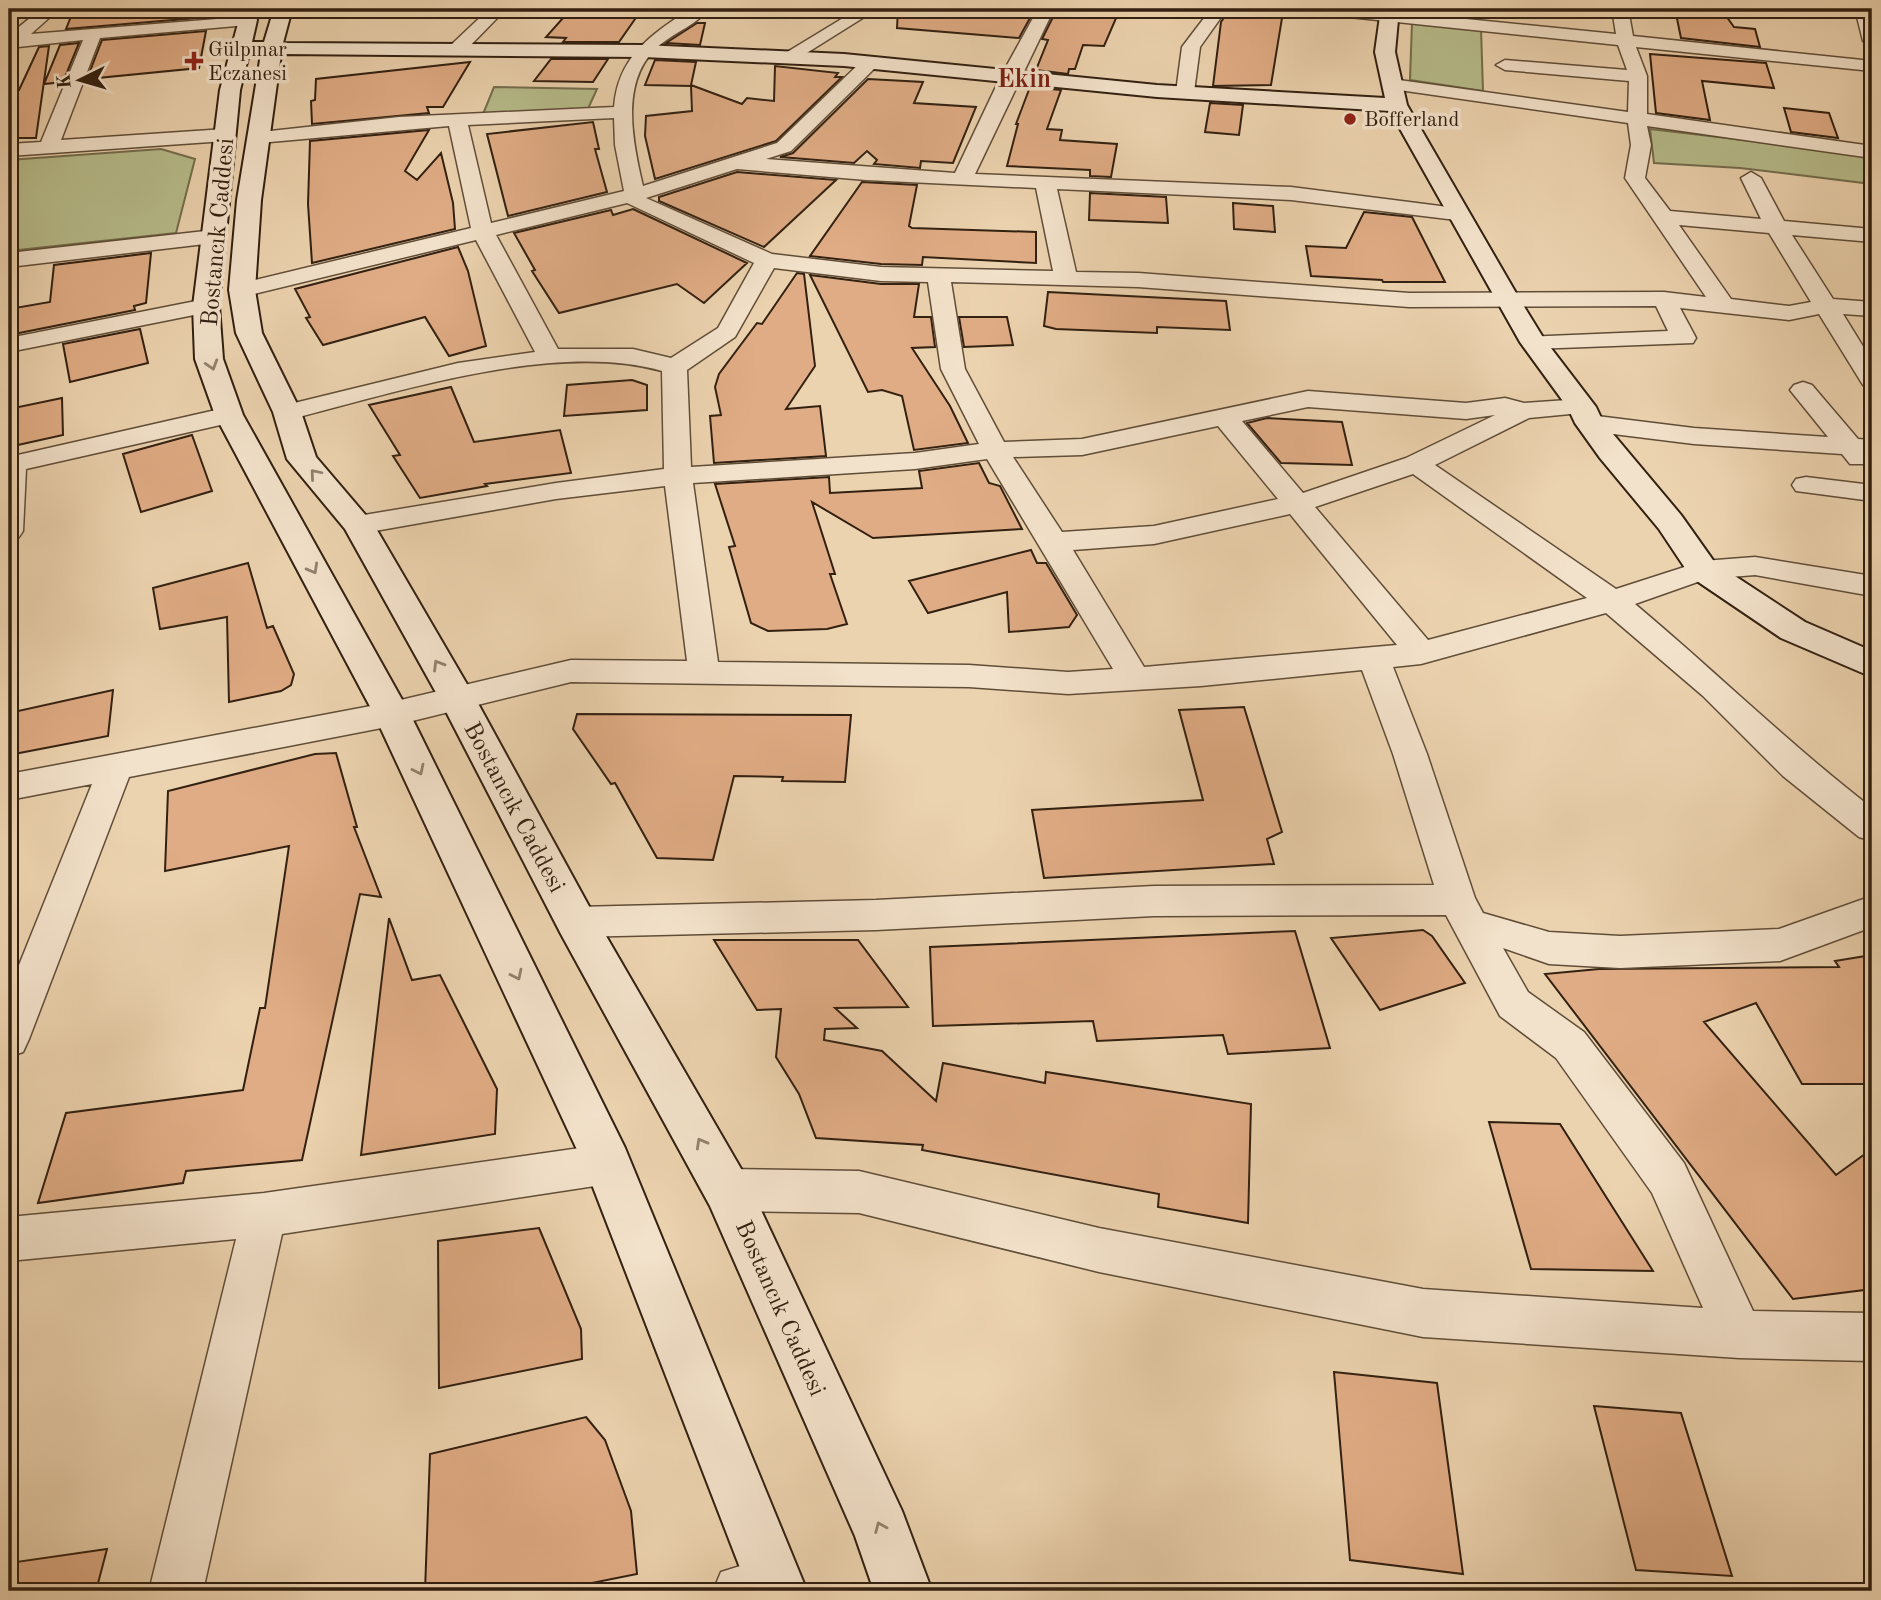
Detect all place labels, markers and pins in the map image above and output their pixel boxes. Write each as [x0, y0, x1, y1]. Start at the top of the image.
place label: Gülpınar Eczanesi [208, 40, 287, 85]
marker: Gülpınar Eczanesi [186, 53, 202, 69]
place label: Bofferland [1364, 110, 1459, 131]
marker: Bofferland [1342, 111, 1358, 127]

